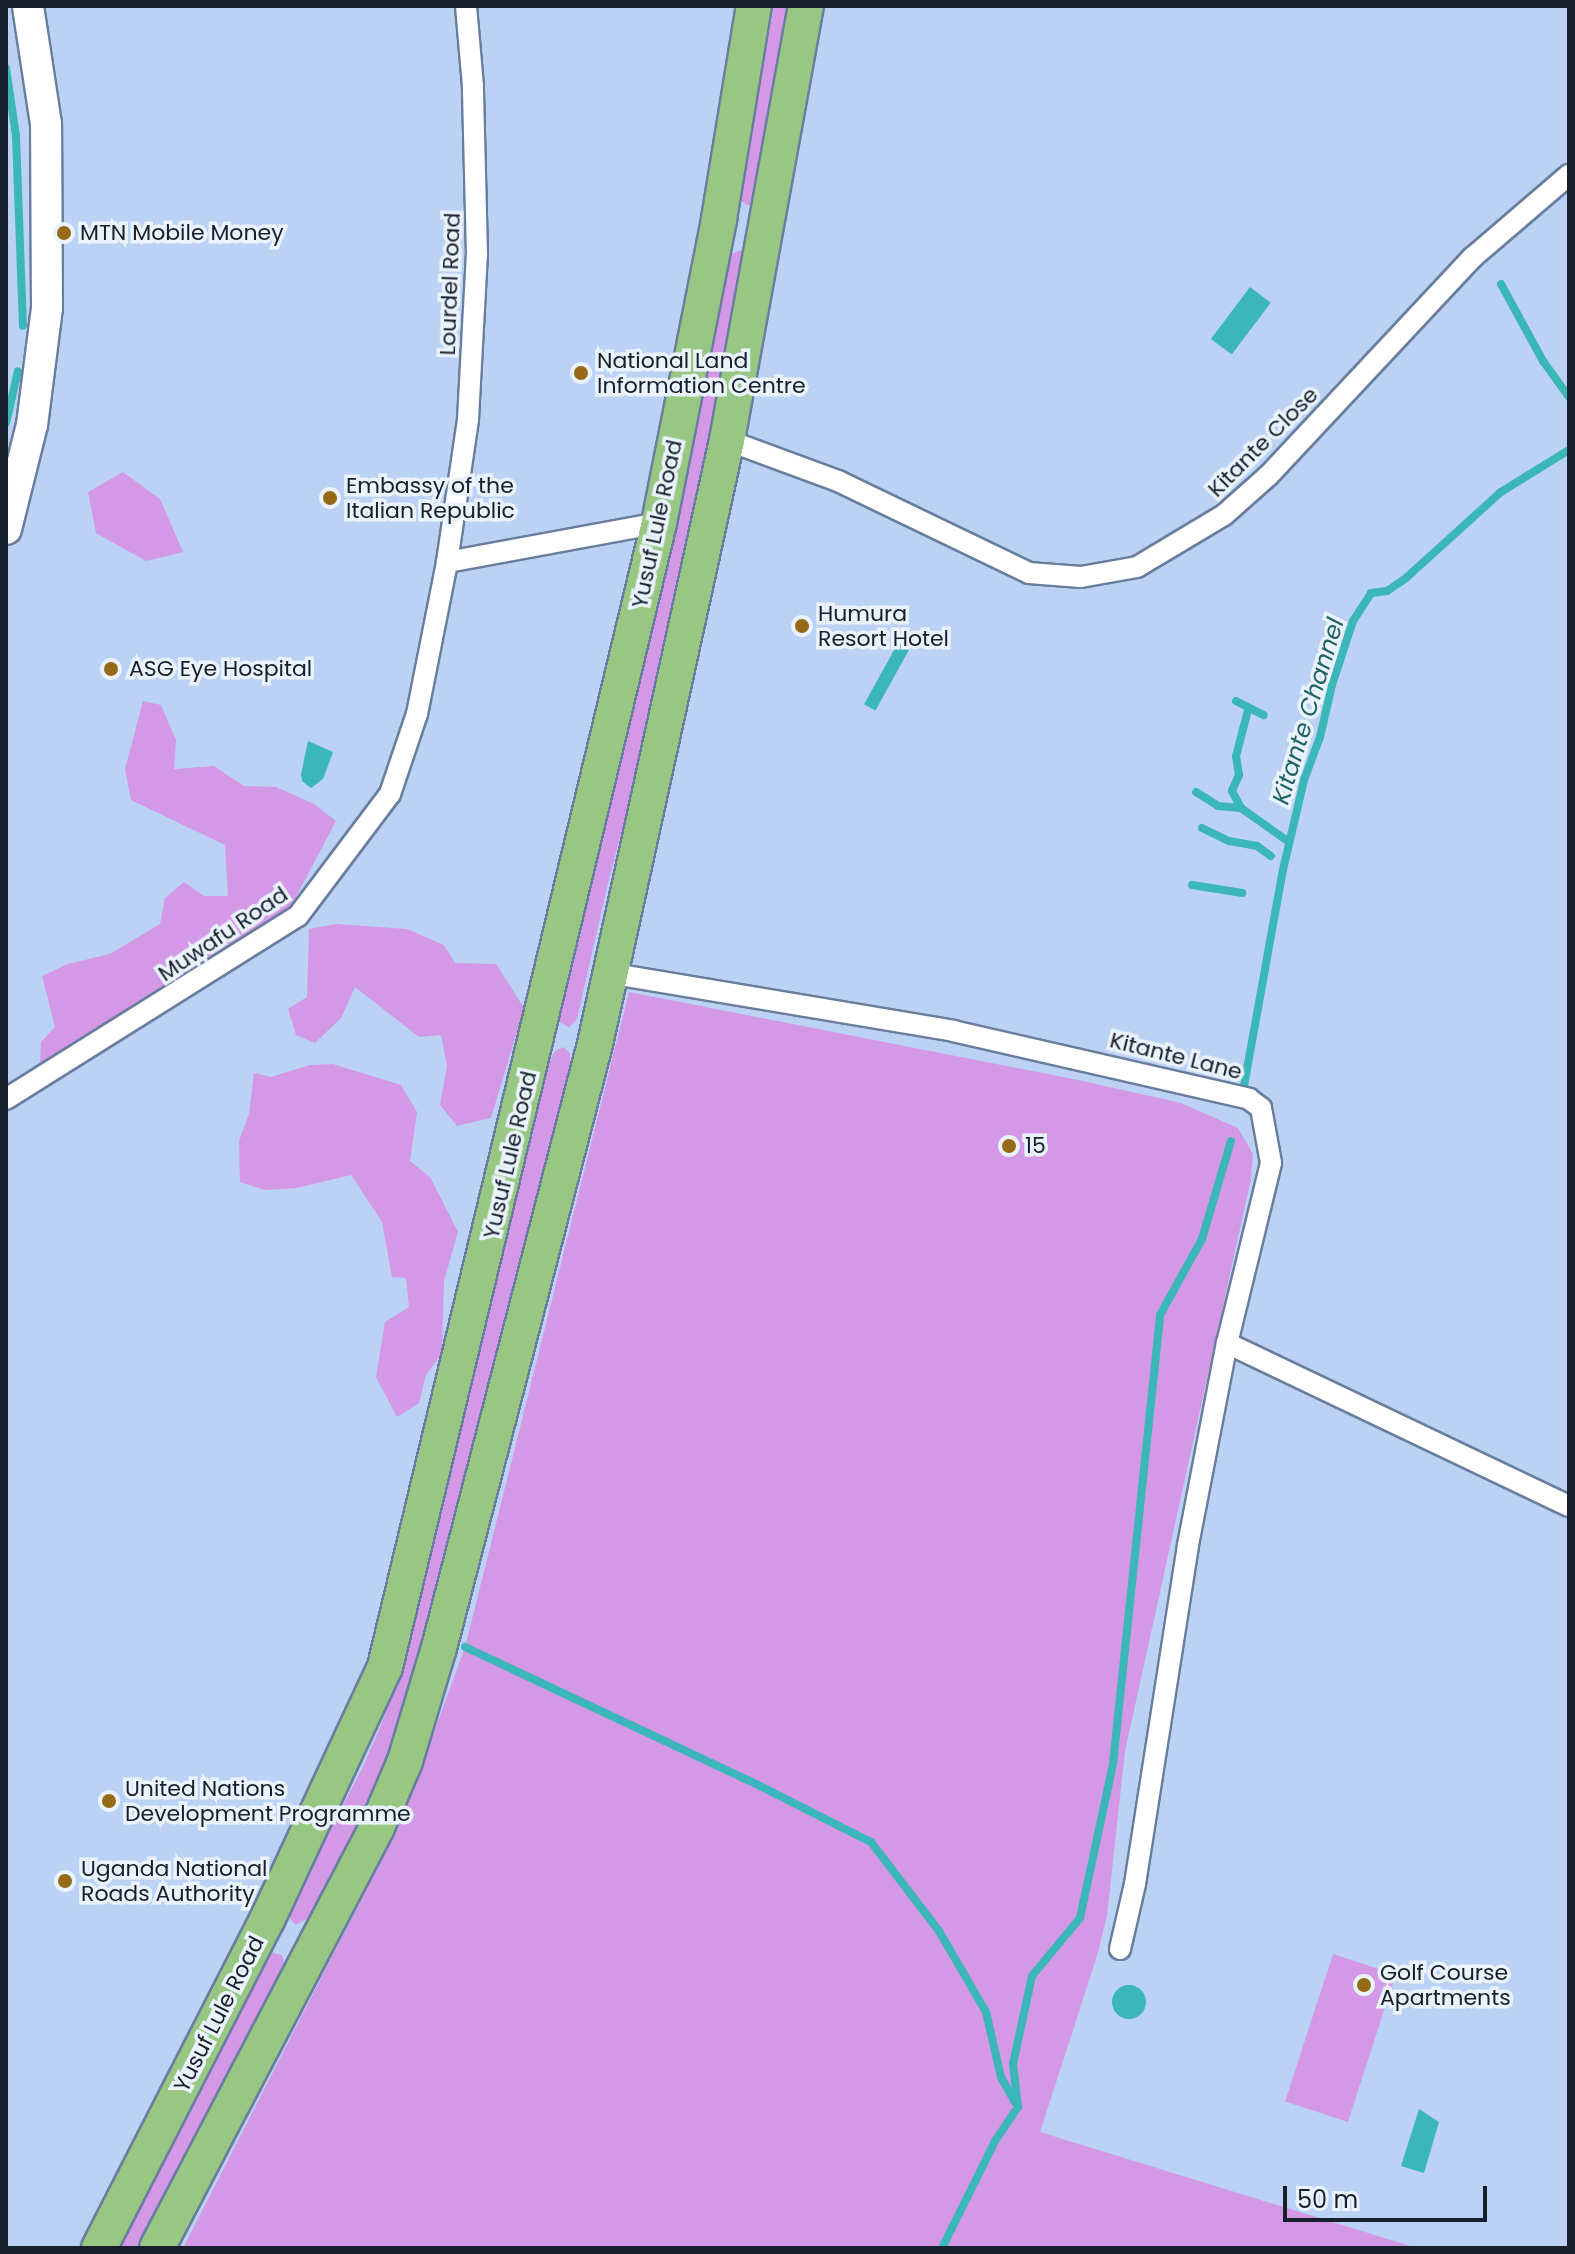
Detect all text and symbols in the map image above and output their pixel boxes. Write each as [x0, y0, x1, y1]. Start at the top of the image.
street label: Lourdel Road [434, 212, 466, 356]
place label: MTN Mobile Money [80, 220, 284, 246]
marker: MTN Mobile Money [55, 224, 73, 242]
place label: National Land Information Centre [597, 347, 806, 398]
marker: National Land Information Centre [572, 364, 590, 382]
street label: Kitante Close [1203, 382, 1323, 502]
street label: Yusuf Lule Road [626, 437, 688, 611]
place label: Embassy of the Italian Republic [346, 472, 515, 524]
marker: Embassy of the Italian Republic [321, 489, 339, 507]
place label: Humura Resort Hotel [818, 600, 949, 652]
water label: Kitante Channel [1266, 615, 1350, 807]
marker: Humura Resort Hotel [793, 617, 811, 635]
place label: ASG Eye Hospital [129, 656, 312, 682]
marker: ASG Eye Hospital [100, 658, 122, 680]
street label: Muwafu Road [153, 881, 293, 987]
street label: Kitante Lane [1107, 1027, 1245, 1085]
street label: Yusuf Lule Road [478, 1069, 542, 1241]
place label: 15 [1025, 1133, 1046, 1159]
marker: 15 [1000, 1137, 1018, 1155]
place label: United Nations Development Programme [125, 1775, 411, 1826]
marker: United Nations Development Programme [100, 1792, 118, 1810]
place label: Uganda National Roads Authority [81, 1855, 267, 1906]
marker: Uganda National Roads Authority [56, 1872, 74, 1890]
street label: Yusuf Lule Road [168, 1932, 270, 2096]
place label: Golf Course Apartments [1380, 1959, 1511, 2010]
marker: Golf Course Apartments [1355, 1976, 1373, 1994]
scale bar [1287, 2170, 1491, 2220]
text: 50 m [1297, 2183, 1358, 2216]

